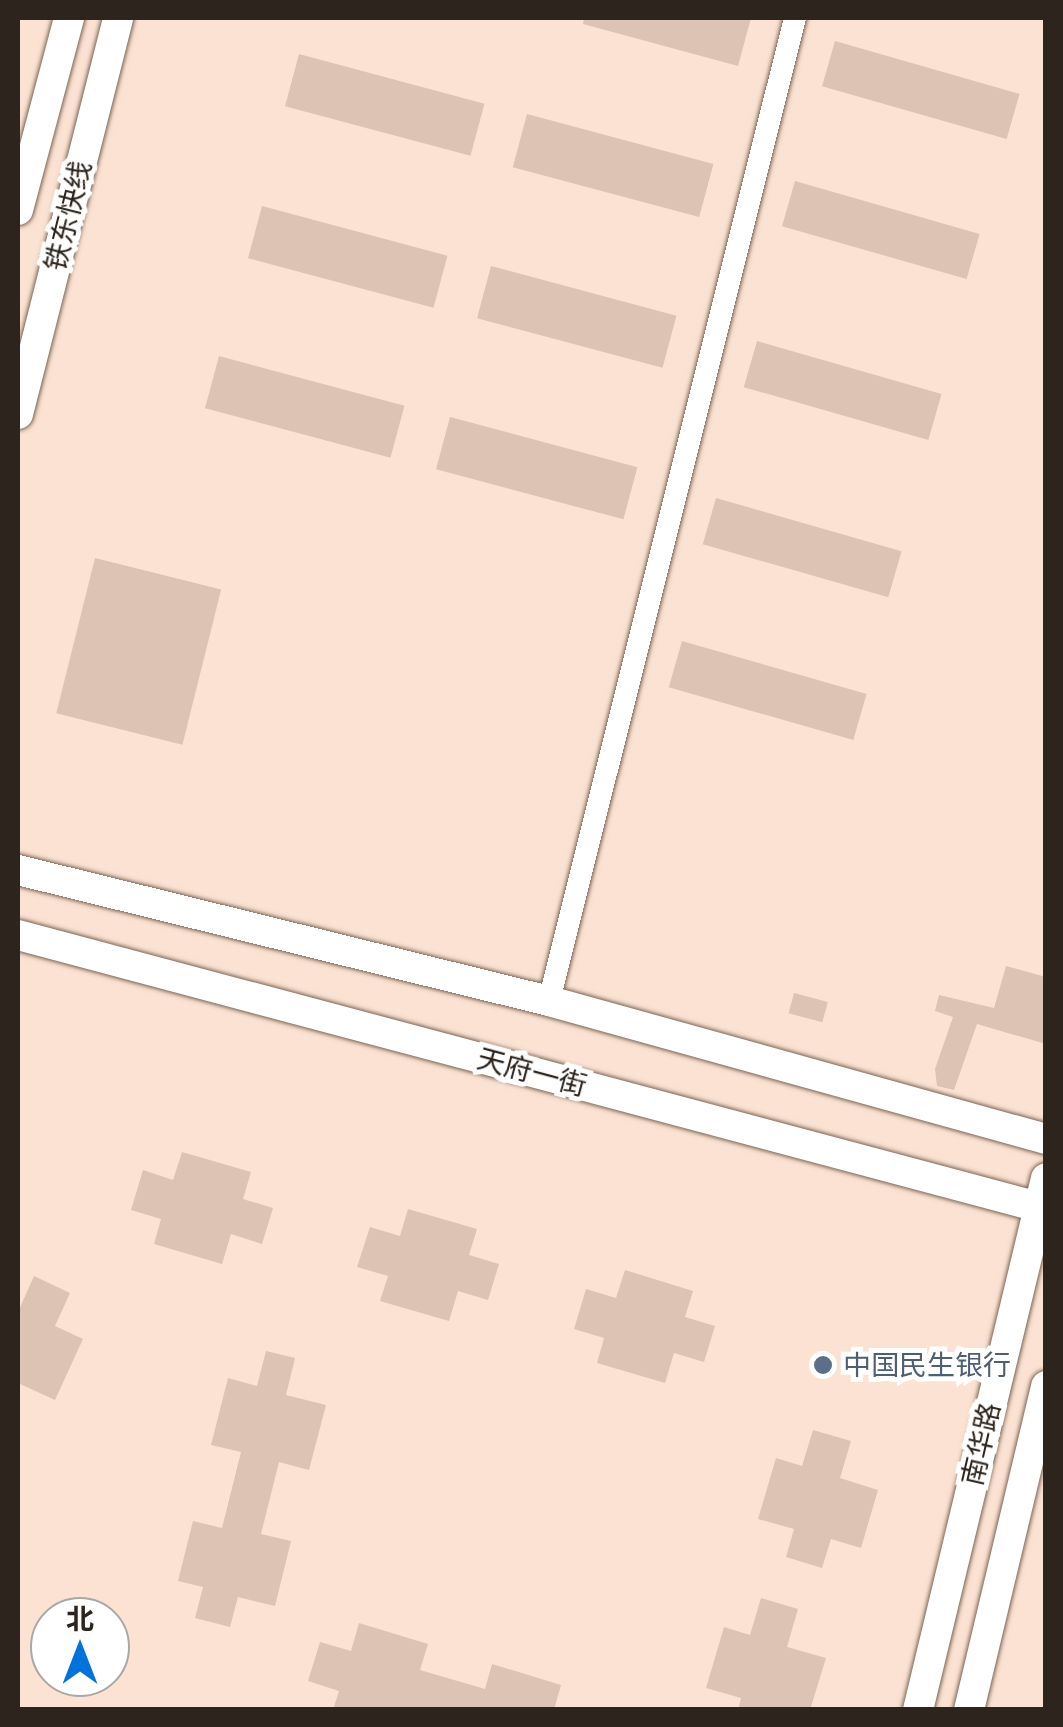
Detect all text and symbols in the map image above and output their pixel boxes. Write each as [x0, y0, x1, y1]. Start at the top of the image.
street label: 铁东快线 [38, 158, 98, 274]
street label: 天府一街 [474, 1041, 590, 1103]
place label: 中国民生银行 [843, 1348, 1011, 1382]
marker: 中国民生银行 [812, 1354, 834, 1376]
street label: 南华路 [955, 1399, 1007, 1489]
north arrow [30, 1597, 130, 1697]
text: 北 [66, 1600, 94, 1637]

